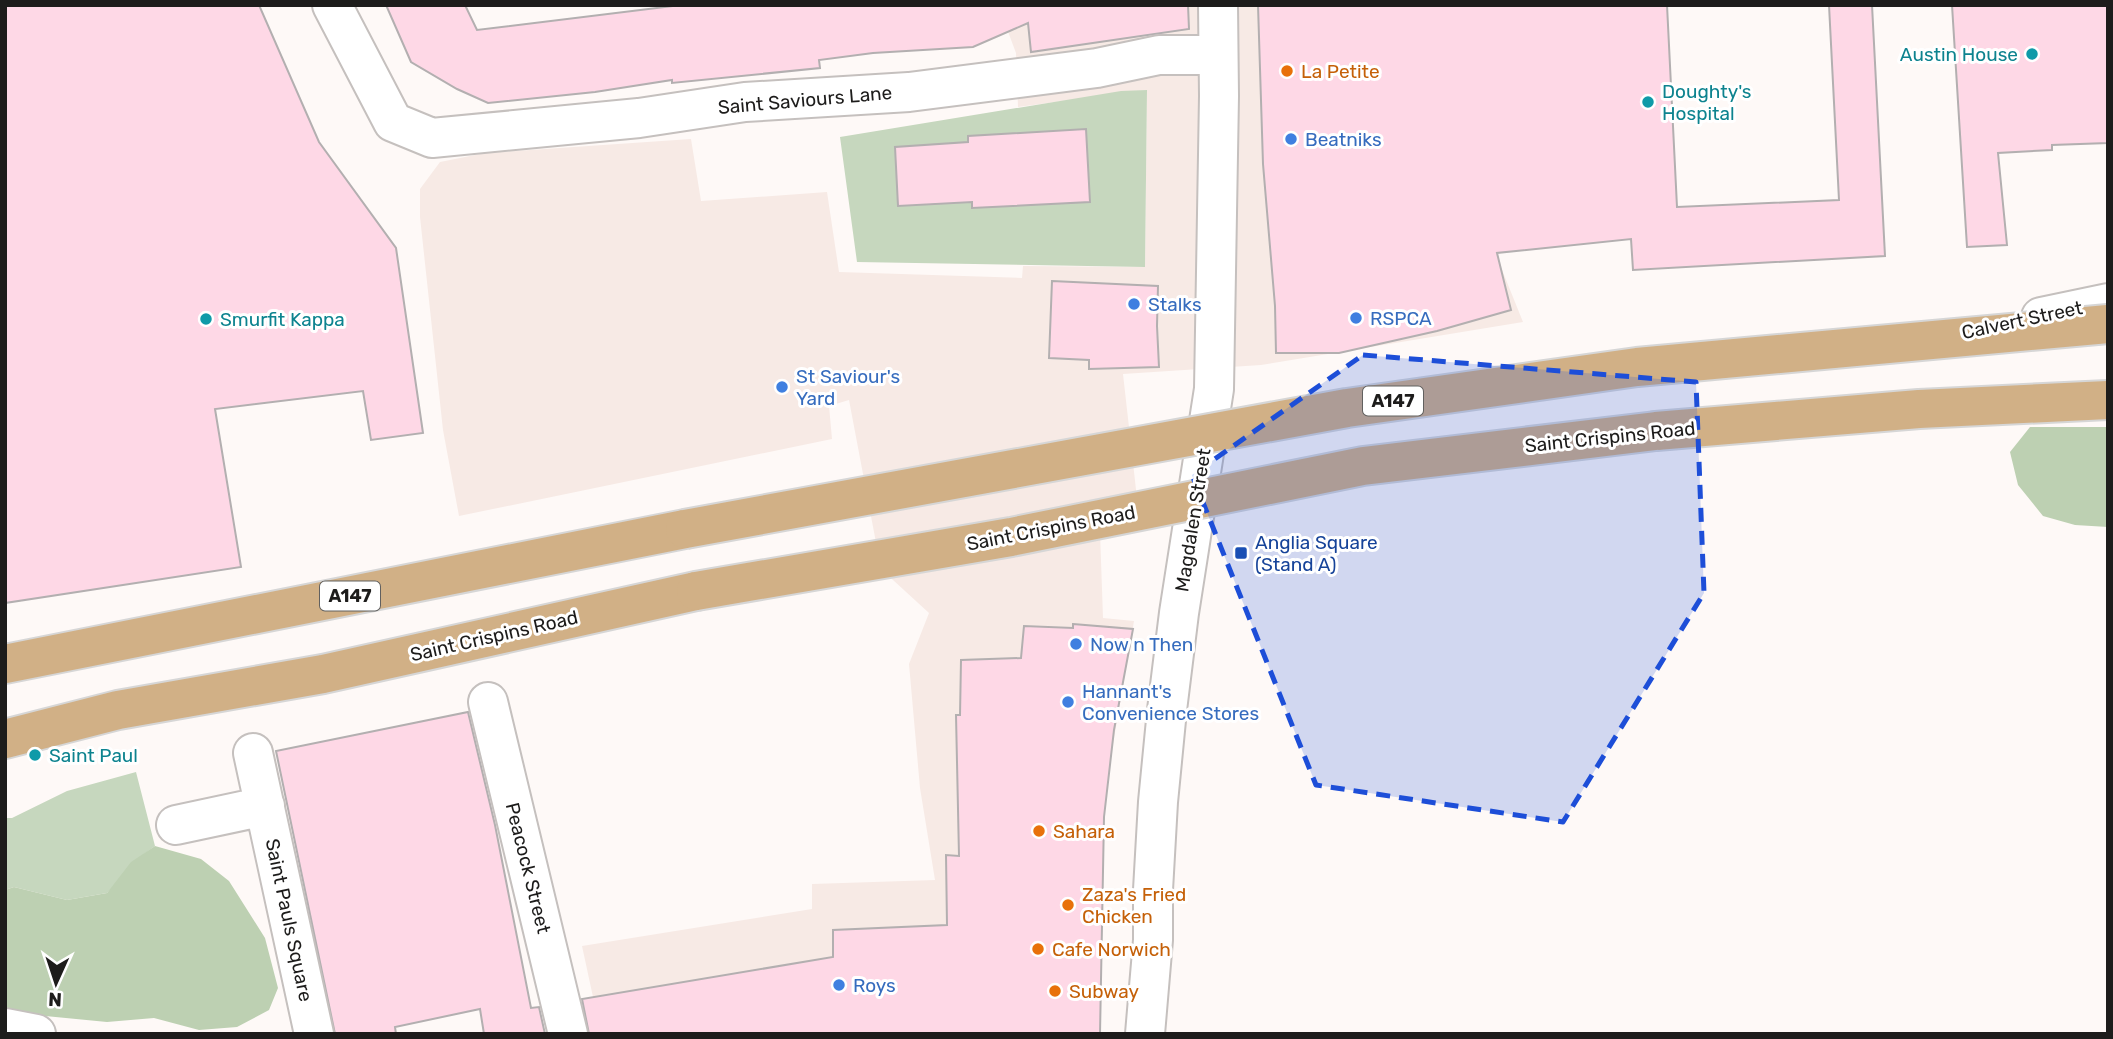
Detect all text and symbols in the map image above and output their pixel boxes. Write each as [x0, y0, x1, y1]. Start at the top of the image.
place label: Austin House [1900, 43, 2018, 66]
marker: Austin House [2024, 46, 2040, 62]
place label: La Petite [1301, 60, 1380, 83]
marker: La Petite [1279, 63, 1295, 79]
place label: Doughty's Hospital [1662, 80, 1752, 125]
street label: Saint Saviours Lane [717, 81, 893, 119]
marker: Doughty's Hospital [1640, 94, 1656, 110]
place label: Beatniks [1305, 128, 1382, 151]
marker: Beatniks [1283, 131, 1299, 147]
place label: Stalks [1148, 293, 1202, 316]
marker: Stalks [1126, 296, 1142, 312]
street label: Calvert Street [1960, 296, 2085, 344]
place label: RSPCA [1370, 307, 1432, 330]
place label: Smurfit Kappa [220, 308, 345, 331]
marker: RSPCA [1348, 310, 1364, 326]
marker: Smurfit Kappa [198, 311, 214, 327]
place label: St Saviour's Yard [796, 365, 900, 410]
marker: St Saviour's Yard [774, 379, 790, 395]
road number: A147 [1363, 386, 1423, 416]
street label: Saint Crispins Road [1524, 417, 1696, 457]
street label: Magdalen Street [1170, 446, 1216, 593]
street label: Saint Crispins Road [965, 500, 1137, 556]
place label: Anglia Square (Stand A) [1255, 531, 1378, 576]
marker: Anglia Square (Stand A) [1233, 545, 1249, 561]
road number: A147 [320, 582, 380, 610]
street label: Saint Crispins Road [408, 606, 580, 666]
place label: Now n Then [1090, 633, 1193, 656]
marker: Now n Then [1068, 636, 1084, 652]
place label: Hannant's Convenience Stores [1082, 680, 1259, 725]
marker: Hannant's Convenience Stores [1060, 694, 1076, 710]
place label: Saint Paul [49, 744, 138, 767]
marker: Saint Paul [27, 747, 43, 763]
street label: Peacock Street [501, 800, 556, 936]
place label: Sahara [1053, 820, 1115, 843]
marker: Sahara [1031, 823, 1047, 839]
street label: Saint Pauls Square [260, 836, 318, 1004]
place label: Zaza's Fried Chicken [1082, 883, 1186, 928]
marker: Zaza's Fried Chicken [1060, 897, 1076, 913]
place label: Cafe Norwich [1052, 938, 1171, 961]
marker: Cafe Norwich [1030, 941, 1046, 957]
north arrow [21, 948, 91, 1018]
place label: Roys [853, 974, 896, 997]
marker: Roys [831, 977, 847, 993]
place label: Subway [1069, 980, 1139, 1003]
marker: Subway [1047, 983, 1063, 999]
text: N [48, 988, 63, 1011]

